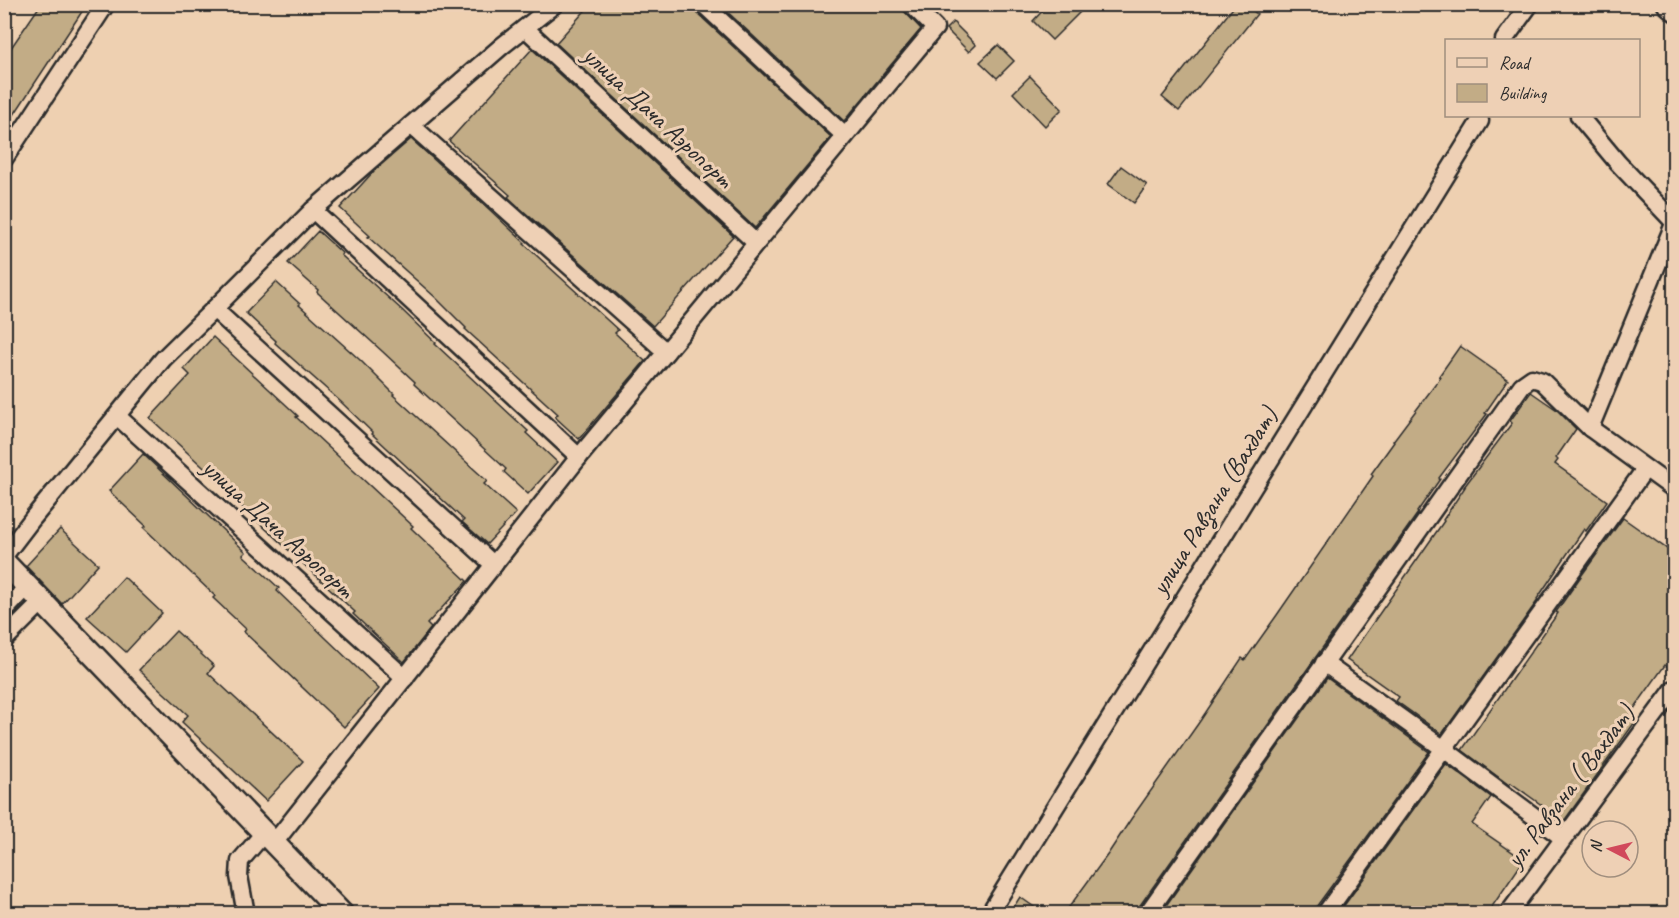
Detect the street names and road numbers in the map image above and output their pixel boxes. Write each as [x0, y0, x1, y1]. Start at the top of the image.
street label: улица Дача Аэропорт [575, 38, 741, 196]
street label: улица Равзана (Вахдат) [1142, 400, 1287, 603]
street label: улица Дача Аэропорт [194, 450, 362, 606]
street label: ул. Равзана ( Вахдат) [1497, 697, 1643, 876]

